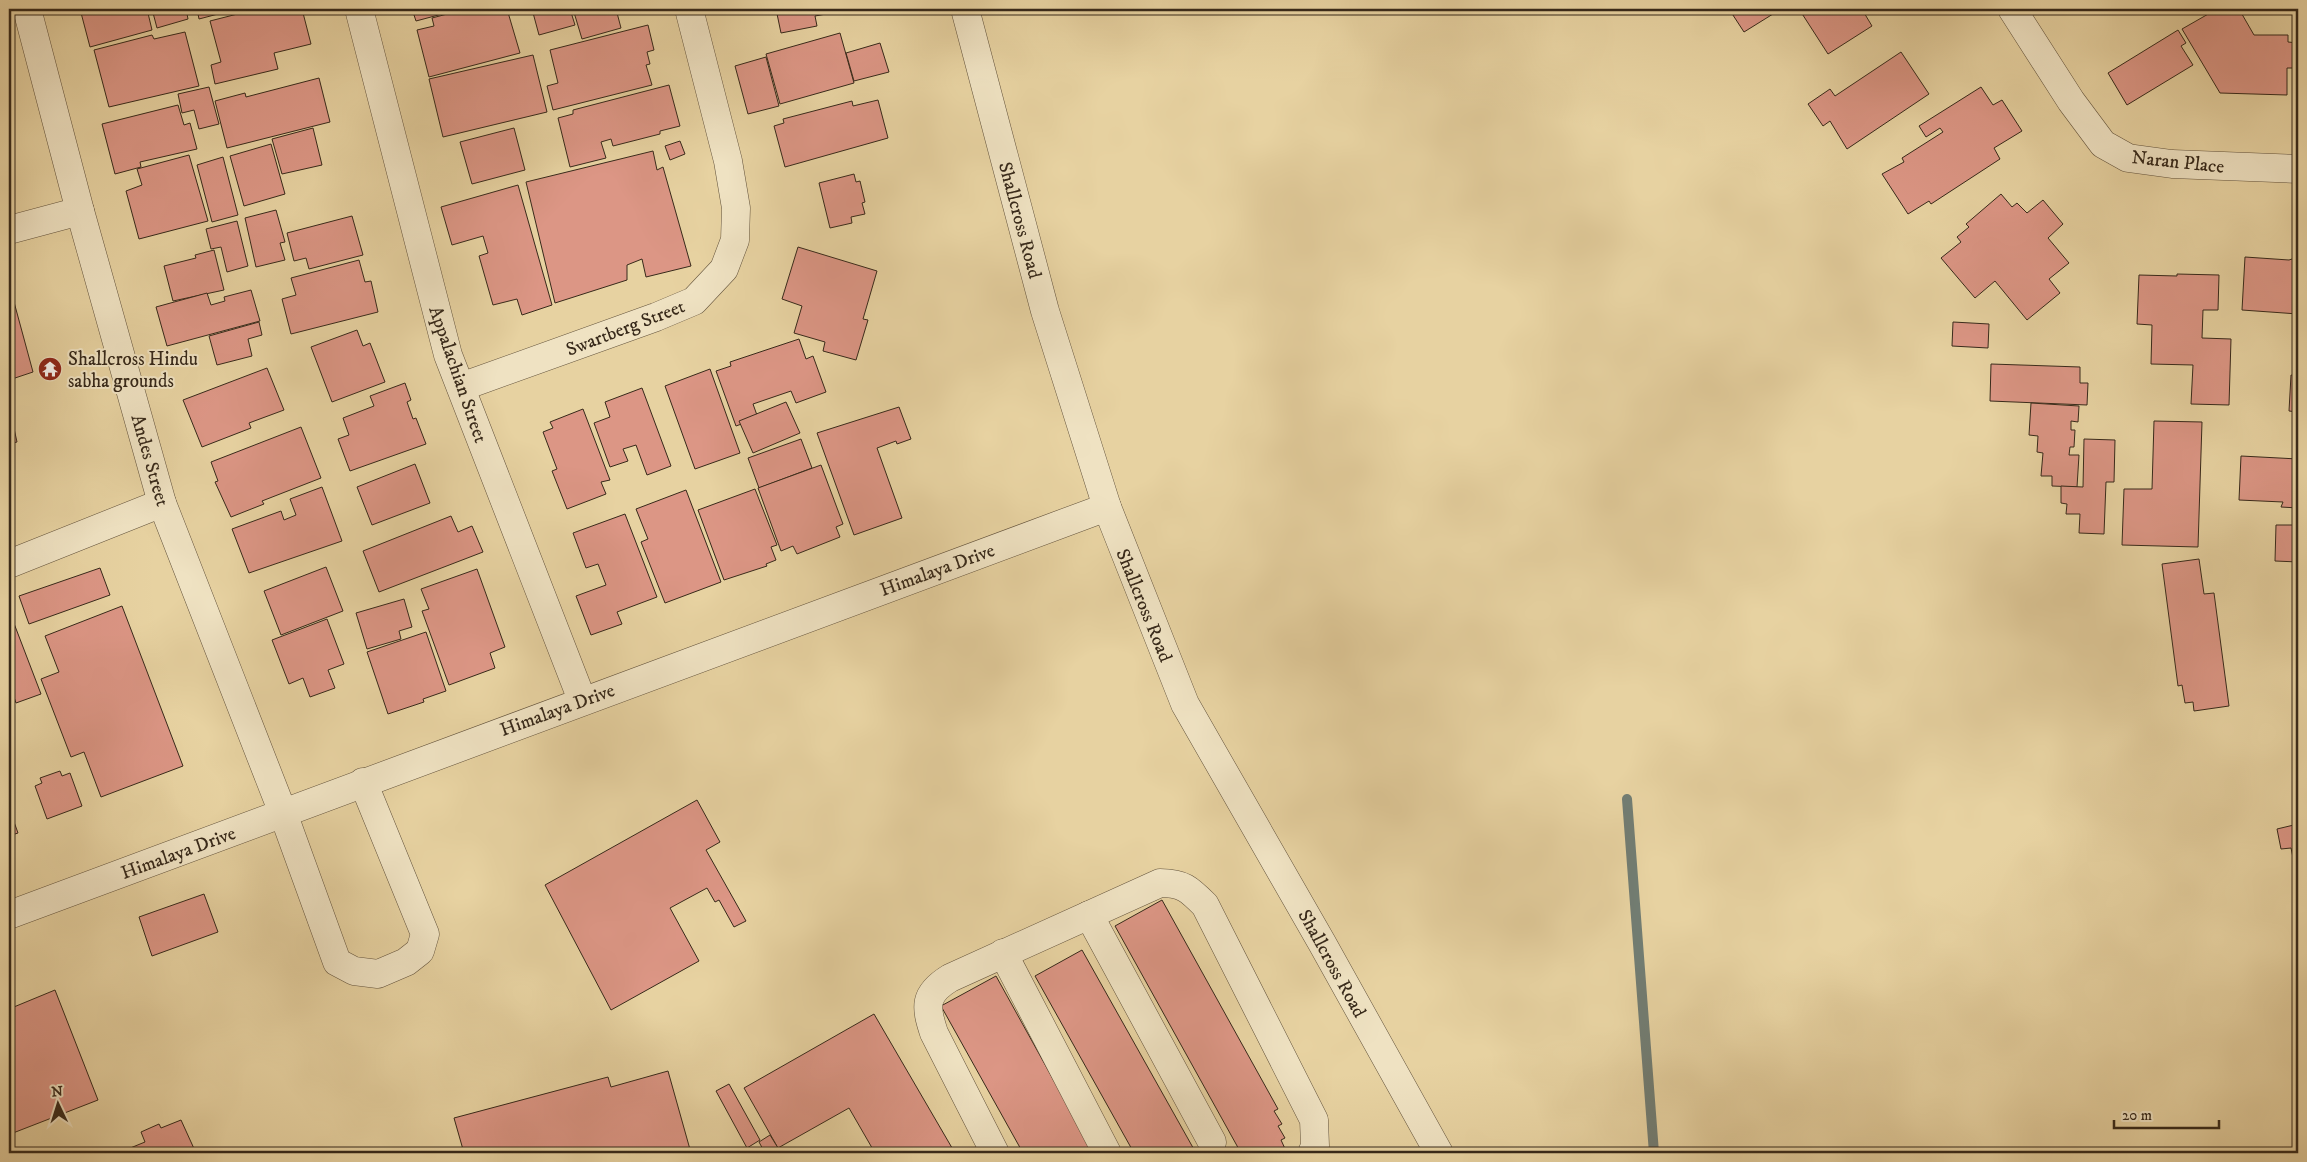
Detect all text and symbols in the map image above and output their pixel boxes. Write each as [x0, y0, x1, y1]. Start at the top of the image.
street label: Naran Place [2130, 146, 2225, 179]
street label: Shallcross Road [993, 159, 1046, 282]
street label: Swartberg Street [563, 295, 688, 362]
street label: Appalachian Street [423, 303, 492, 446]
place label: Shallcross Hindu sabha grounds [68, 348, 198, 393]
temple icon: Shallcross Hindu sabha grounds [37, 356, 63, 382]
street label: Andes Street [125, 412, 174, 509]
street label: Himalaya Drive [877, 539, 998, 602]
street label: Shallcross Road [1110, 546, 1177, 666]
street label: Himalaya Drive [497, 679, 618, 742]
street label: Himalaya Drive [118, 822, 239, 885]
street label: Shallcross Road [1293, 906, 1371, 1022]
north arrow [32, 1080, 82, 1130]
text: N [51, 1083, 64, 1101]
scale bar [2114, 1097, 2220, 1129]
text: 20 m [2122, 1106, 2152, 1125]

